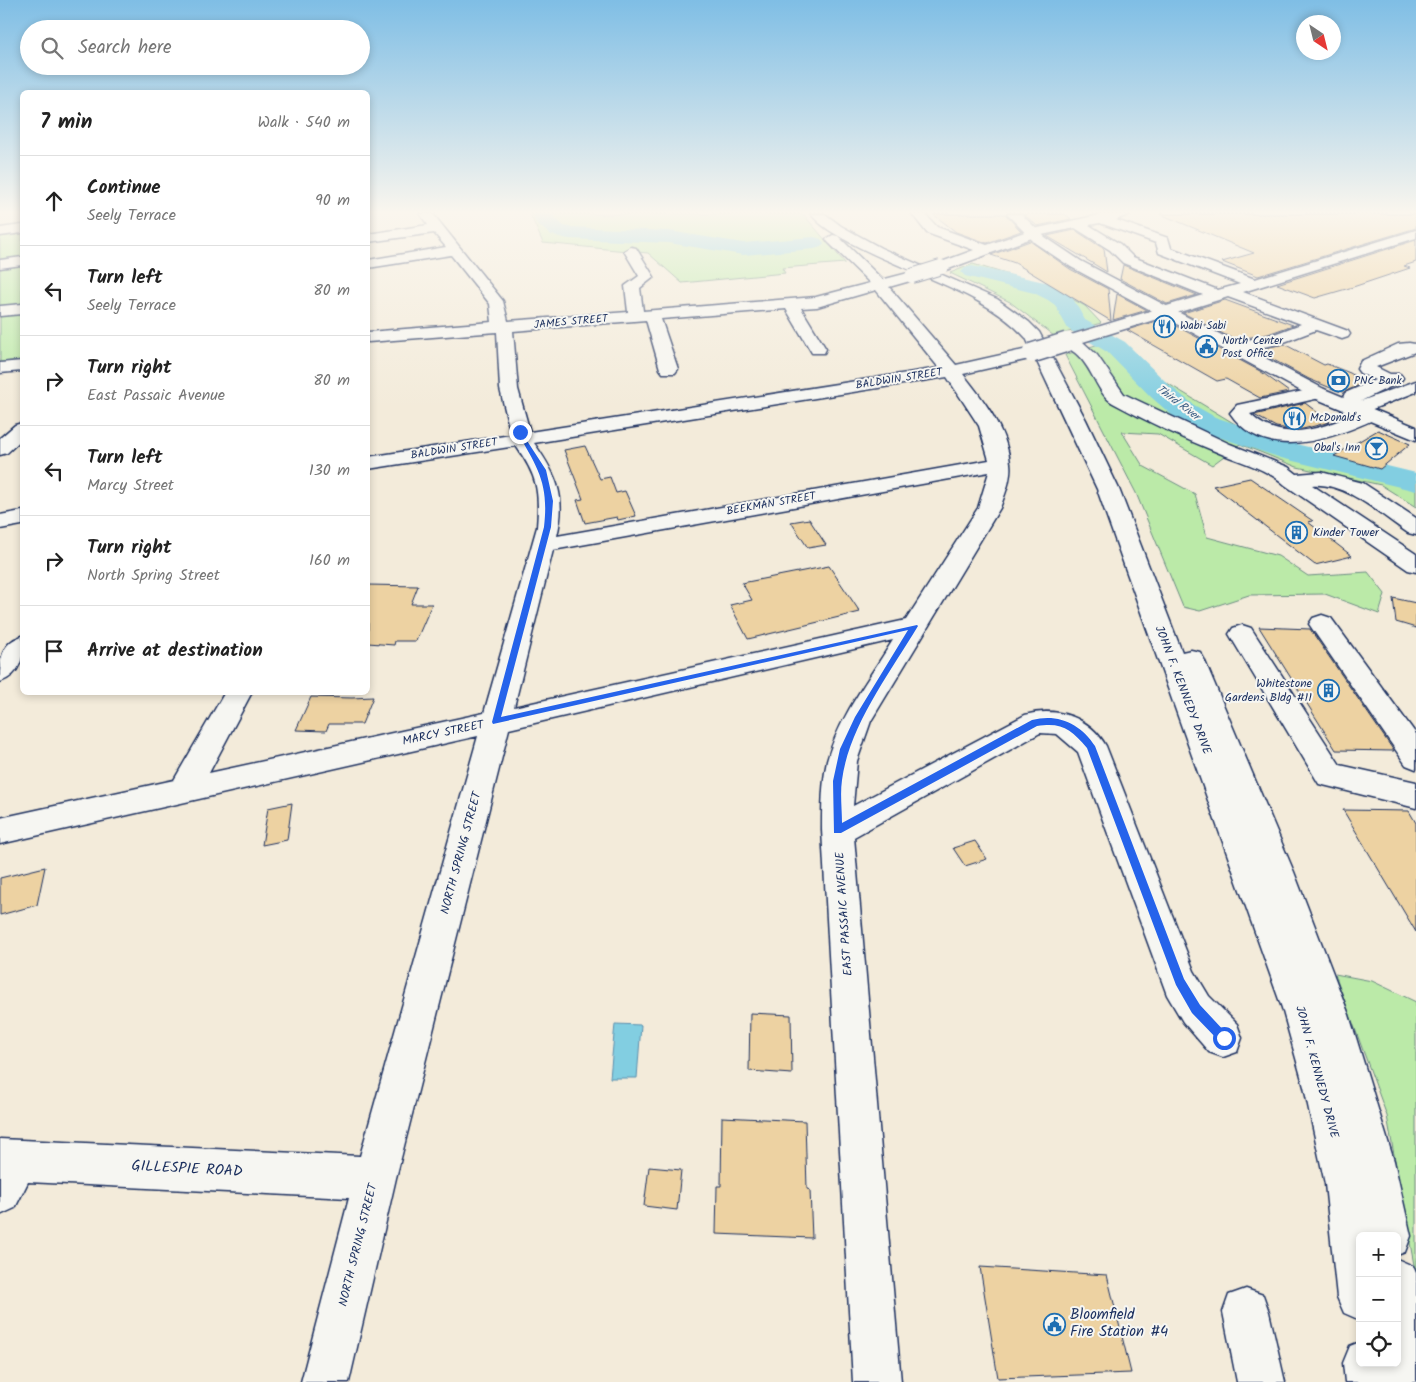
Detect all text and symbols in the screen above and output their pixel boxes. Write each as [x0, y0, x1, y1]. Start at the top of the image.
north arrow [1296, 15, 1341, 60]
search box [20, 20, 370, 75]
text: Search here [78, 33, 172, 63]
icon: search [38, 34, 66, 62]
text: 7 min [40, 106, 92, 139]
text: Walk · 540 m [257, 110, 350, 135]
text: Continue [87, 173, 160, 203]
icon: ahead [40, 187, 68, 215]
text: 90 m [315, 188, 350, 213]
text: Seely Terrace [87, 203, 176, 228]
text: Turn left [87, 263, 162, 293]
icon: left [40, 277, 68, 305]
text: 80 m [313, 278, 350, 303]
text: Seely Terrace [87, 293, 176, 318]
street label: JAMES STREET [533, 310, 610, 334]
restaurant icon: Wabi Sabi [1152, 314, 1176, 338]
place label: Wabi Sabi [1180, 317, 1226, 335]
place label: North Center Post Office [1222, 332, 1284, 363]
public building icon: North Center Post Office [1194, 335, 1218, 359]
text: Turn right [87, 353, 172, 383]
street label: BALDWIN STREET [854, 363, 945, 395]
icon: right [40, 367, 68, 395]
text: 80 m [313, 368, 350, 393]
bank icon: PNC Bank [1326, 369, 1350, 393]
place label: PNC Bank [1354, 372, 1402, 390]
water label: Third River [1153, 381, 1205, 427]
text: East Passaic Avenue [87, 383, 225, 408]
restaurant icon: McDonald's [1282, 406, 1306, 430]
place label: McDonald's [1310, 409, 1361, 427]
route end [509, 421, 532, 444]
street label: BALDWIN STREET [409, 433, 500, 465]
bar icon: Obal's Inn [1364, 436, 1388, 460]
place label: Obal's Inn [1314, 439, 1360, 457]
text: Turn left [87, 443, 162, 473]
icon: left [40, 457, 68, 485]
text: 130 m [309, 458, 350, 483]
text: Marcy Street [87, 473, 174, 498]
street label: BEEKMAN STREET [725, 487, 818, 521]
building icon: Kinder Tower [1285, 520, 1309, 544]
place label: Kinder Tower [1313, 523, 1380, 542]
text: Turn right [87, 533, 172, 563]
icon: right [40, 547, 68, 575]
text: 160 m [309, 548, 350, 573]
text: North Spring Street [87, 563, 220, 588]
street label: JOHN F. KENNEDY DRIVE [1150, 623, 1217, 758]
text: Arrive at destination [87, 636, 263, 666]
icon: arrive [40, 637, 68, 665]
place label: Whitestone Gardens Bldg #11 [1225, 674, 1313, 707]
building icon: Whitestone Gardens Bldg #11 [1316, 678, 1340, 702]
street label: MARCY STREET [400, 715, 487, 751]
street label: NORTH SPRING STREET [436, 788, 487, 916]
street label: EAST PASSAIC AVENUE [830, 850, 858, 977]
street label: JOHN F. KENNEDY DRIVE [1290, 1004, 1344, 1141]
route start [1213, 1027, 1236, 1050]
street label: GILLESPIE ROAD [131, 1154, 244, 1184]
street label: NORTH SPRING STREET [334, 1180, 383, 1308]
map controls [1356, 1232, 1401, 1367]
button: + [1356, 1232, 1401, 1277]
button: − [1356, 1277, 1401, 1322]
place label: Bloomfield Fire Station #4 [1070, 1303, 1168, 1344]
public building icon: Bloomfield Fire Station #4 [1042, 1312, 1066, 1336]
button: locate [1356, 1322, 1401, 1367]

